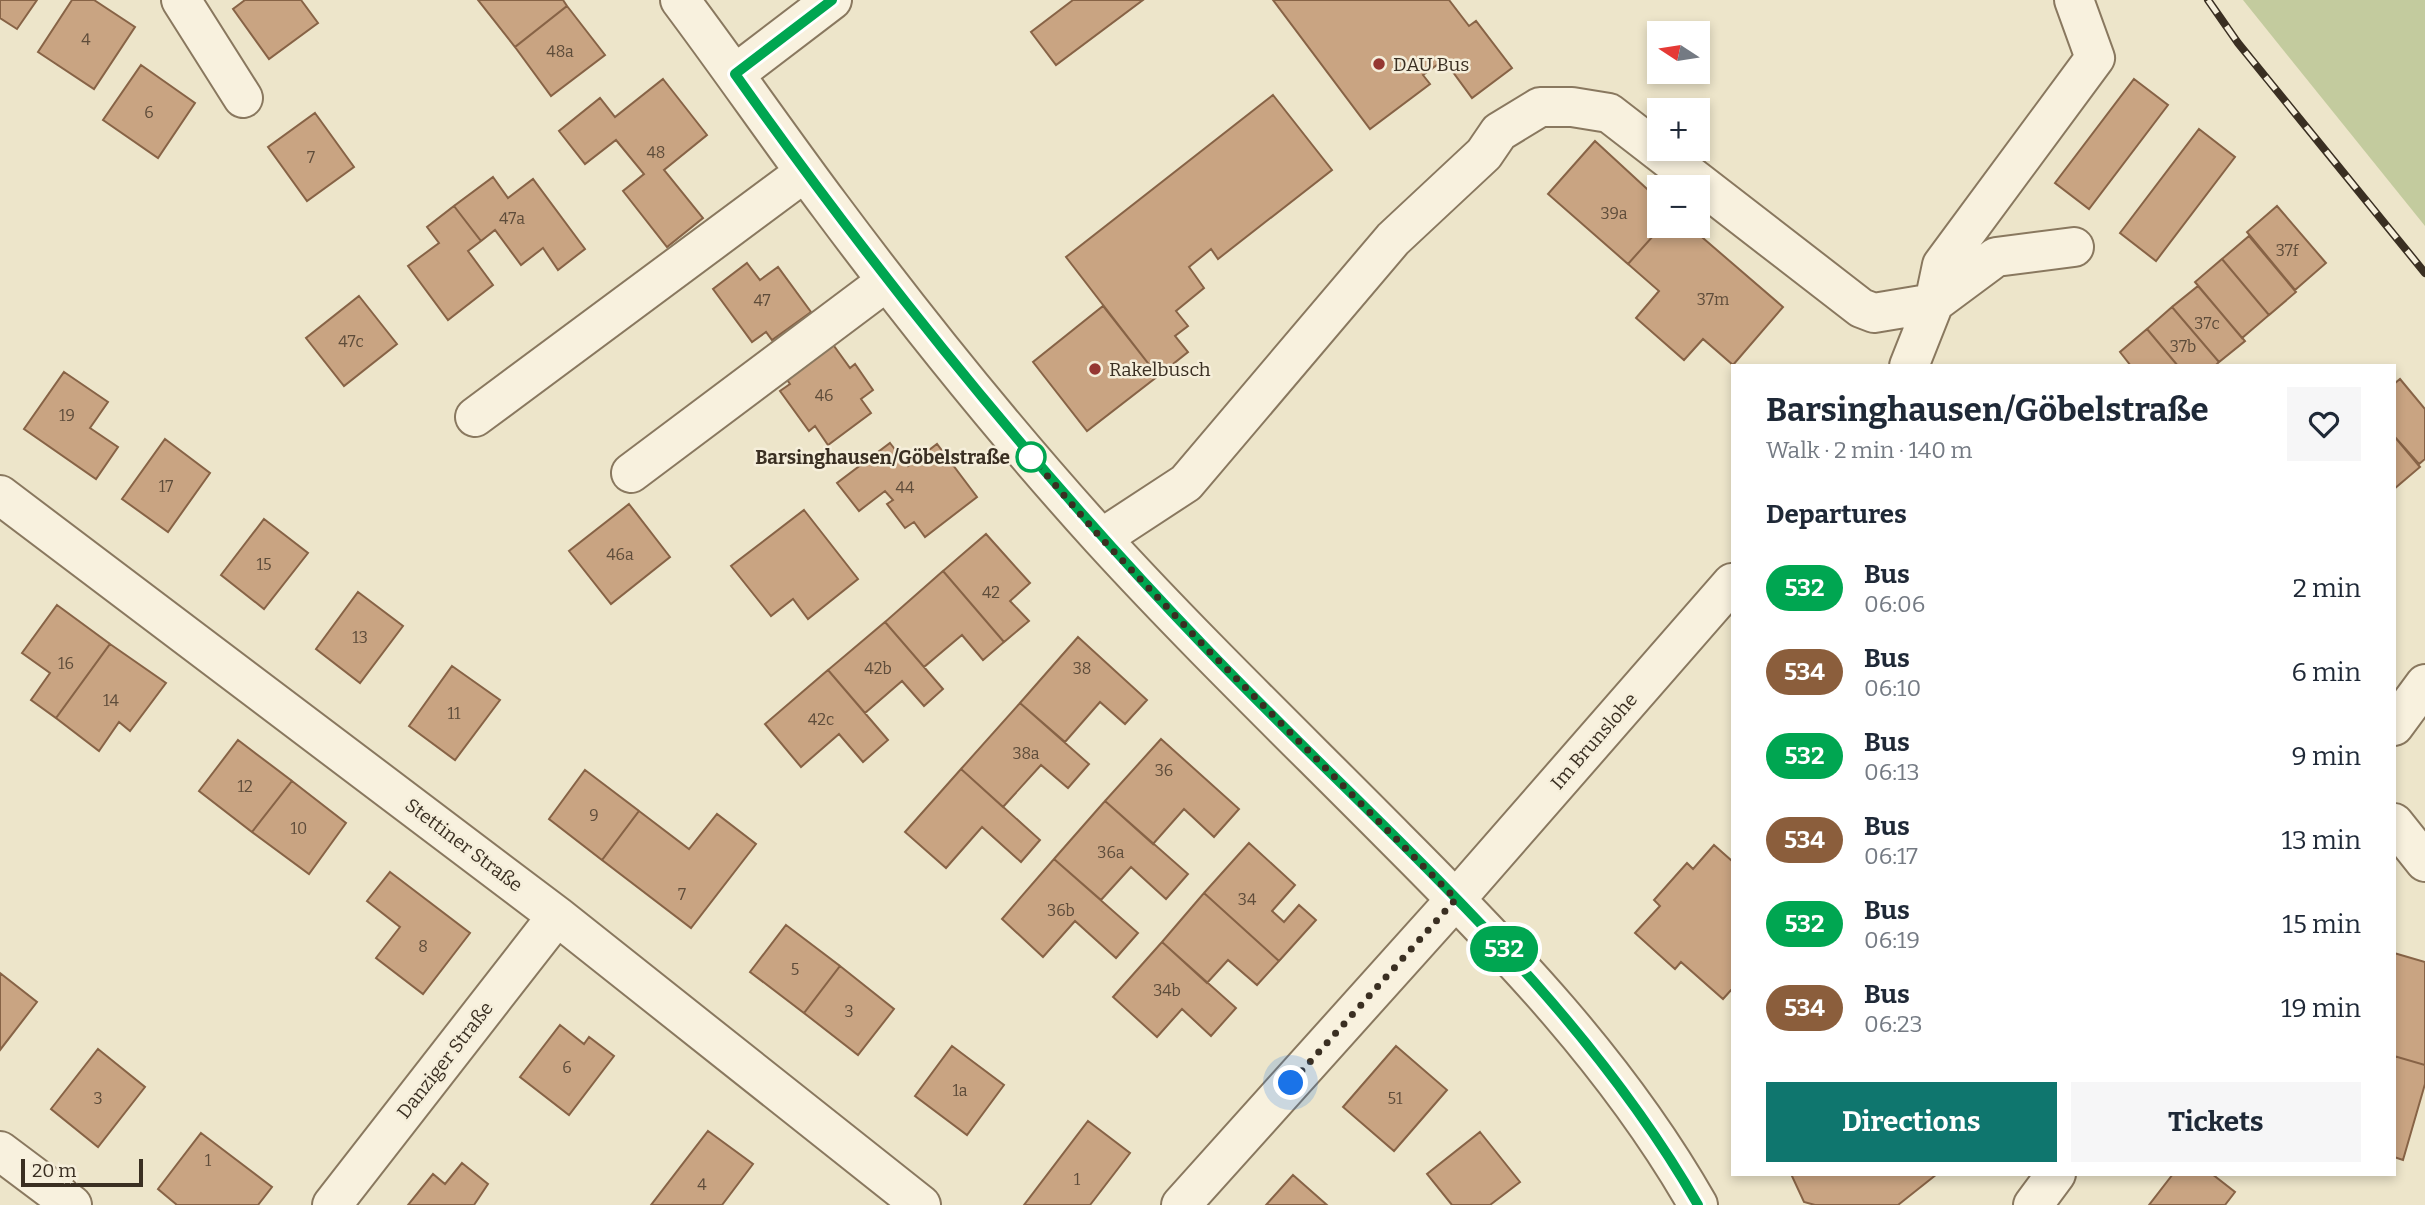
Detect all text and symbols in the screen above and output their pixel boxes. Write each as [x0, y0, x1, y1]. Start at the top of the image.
north arrow [1647, 21, 1710, 84]
map controls [1647, 21, 1710, 238]
house number: 4 [81, 30, 91, 49]
house number: 48a [546, 42, 574, 61]
place label: DAU Bus [1393, 53, 1469, 76]
marker: DAU Bus [1371, 56, 1387, 72]
button: + [1647, 98, 1710, 161]
house number: 6 [144, 103, 154, 122]
house number: 48 [647, 143, 665, 162]
house number: 7 [307, 148, 315, 167]
button: − [1647, 175, 1710, 238]
house number: 39a [1600, 204, 1628, 223]
house number: 47a [499, 209, 525, 228]
house number: 37f [2276, 241, 2300, 260]
house number: 37m [1697, 290, 1729, 309]
house number: 47 [753, 291, 771, 310]
house number: 37c [2194, 314, 2220, 333]
house number: 47c [338, 332, 364, 351]
house number: 37b [2170, 337, 2196, 356]
place label: Rakelbusch [1109, 358, 1211, 381]
marker: Rakelbusch [1087, 361, 1103, 377]
house number: 46 [815, 386, 833, 405]
button: heart [2287, 387, 2361, 461]
text: Barsinghausen/Göbelstraße [1766, 390, 2209, 430]
house number: 19 [59, 406, 75, 425]
text: Walk · 2 min · 140 m [1766, 436, 1973, 464]
marker: Barsinghausen/Göbelstraße [1016, 442, 1046, 472]
place label: Barsinghausen/Göbelstraße [755, 446, 1010, 469]
house number: 17 [159, 477, 173, 496]
house number: 44 [896, 478, 915, 497]
text: Departures [1766, 499, 1907, 530]
house number: 46a [606, 545, 634, 564]
house number: 15 [256, 555, 272, 574]
text: Bus [1864, 559, 1910, 590]
text: 2 min [2293, 573, 2361, 604]
text: 532 [1785, 574, 1824, 602]
house number: 42 [982, 583, 1000, 602]
text: 06:06 [1864, 590, 1925, 618]
house number: 13 [352, 628, 368, 647]
text: Bus [1864, 643, 1910, 674]
house number: 16 [58, 654, 74, 673]
text: 6 min [2292, 657, 2361, 688]
text: 534 [1784, 658, 1825, 686]
house number: 42b [864, 659, 892, 678]
house number: 38 [1073, 659, 1091, 678]
text: 06:10 [1864, 674, 1921, 702]
street label: Im Brunslohe [1546, 688, 1642, 794]
house number: 14 [103, 691, 120, 710]
house number: 11 [448, 704, 461, 723]
house number: 42c [808, 710, 834, 729]
text: Bus [1864, 727, 1910, 758]
text: 9 min [2292, 741, 2361, 772]
text: 532 [1785, 742, 1824, 770]
house number: 38a [1012, 744, 1040, 763]
text: 06:13 [1864, 758, 1920, 786]
house number: 36 [1155, 761, 1173, 780]
house number: 12 [237, 777, 253, 796]
street label: Stettiner Straße [401, 793, 527, 897]
house number: 9 [589, 806, 599, 825]
text: Bus [1864, 811, 1910, 842]
house number: 10 [291, 819, 307, 838]
text: 13 min [2281, 825, 2361, 856]
text: 534 [1784, 826, 1825, 854]
text: 06:17 [1864, 842, 1918, 870]
house number: 36a [1097, 843, 1125, 862]
house number: 7 [678, 885, 686, 904]
house number: 34 [1238, 890, 1257, 909]
text: Bus [1864, 895, 1910, 926]
house number: 36b [1047, 901, 1075, 920]
text: 15 min [2282, 909, 2361, 940]
text: 532 [1785, 910, 1824, 938]
line badge: 532 [1464, 926, 1544, 972]
text: 06:19 [1864, 926, 1920, 954]
text: 532 [1484, 935, 1524, 963]
house number: 8 [418, 937, 428, 956]
house number: 5 [791, 960, 799, 979]
text: Bus [1864, 979, 1910, 1010]
house number: 34b [1153, 981, 1181, 1000]
text: 19 min [2281, 993, 2361, 1024]
text: 534 [1784, 994, 1825, 1022]
street label: Danziger Straße [392, 997, 498, 1123]
house number: 3 [844, 1002, 854, 1021]
text: 06:23 [1864, 1010, 1923, 1038]
house number: 6 [562, 1058, 572, 1077]
your location [1273, 1065, 1308, 1100]
house number: 1a [952, 1081, 968, 1100]
button: Directions [1766, 1082, 2057, 1162]
button: Tickets [2071, 1082, 2361, 1162]
house number: 3 [93, 1089, 103, 1108]
house number: 51 [1388, 1089, 1403, 1108]
house number: 1 [205, 1151, 212, 1170]
scale bar [21, 1156, 144, 1188]
text: 20 m [32, 1159, 76, 1182]
house number: 1 [1074, 1170, 1081, 1189]
house number: 4 [697, 1175, 707, 1194]

